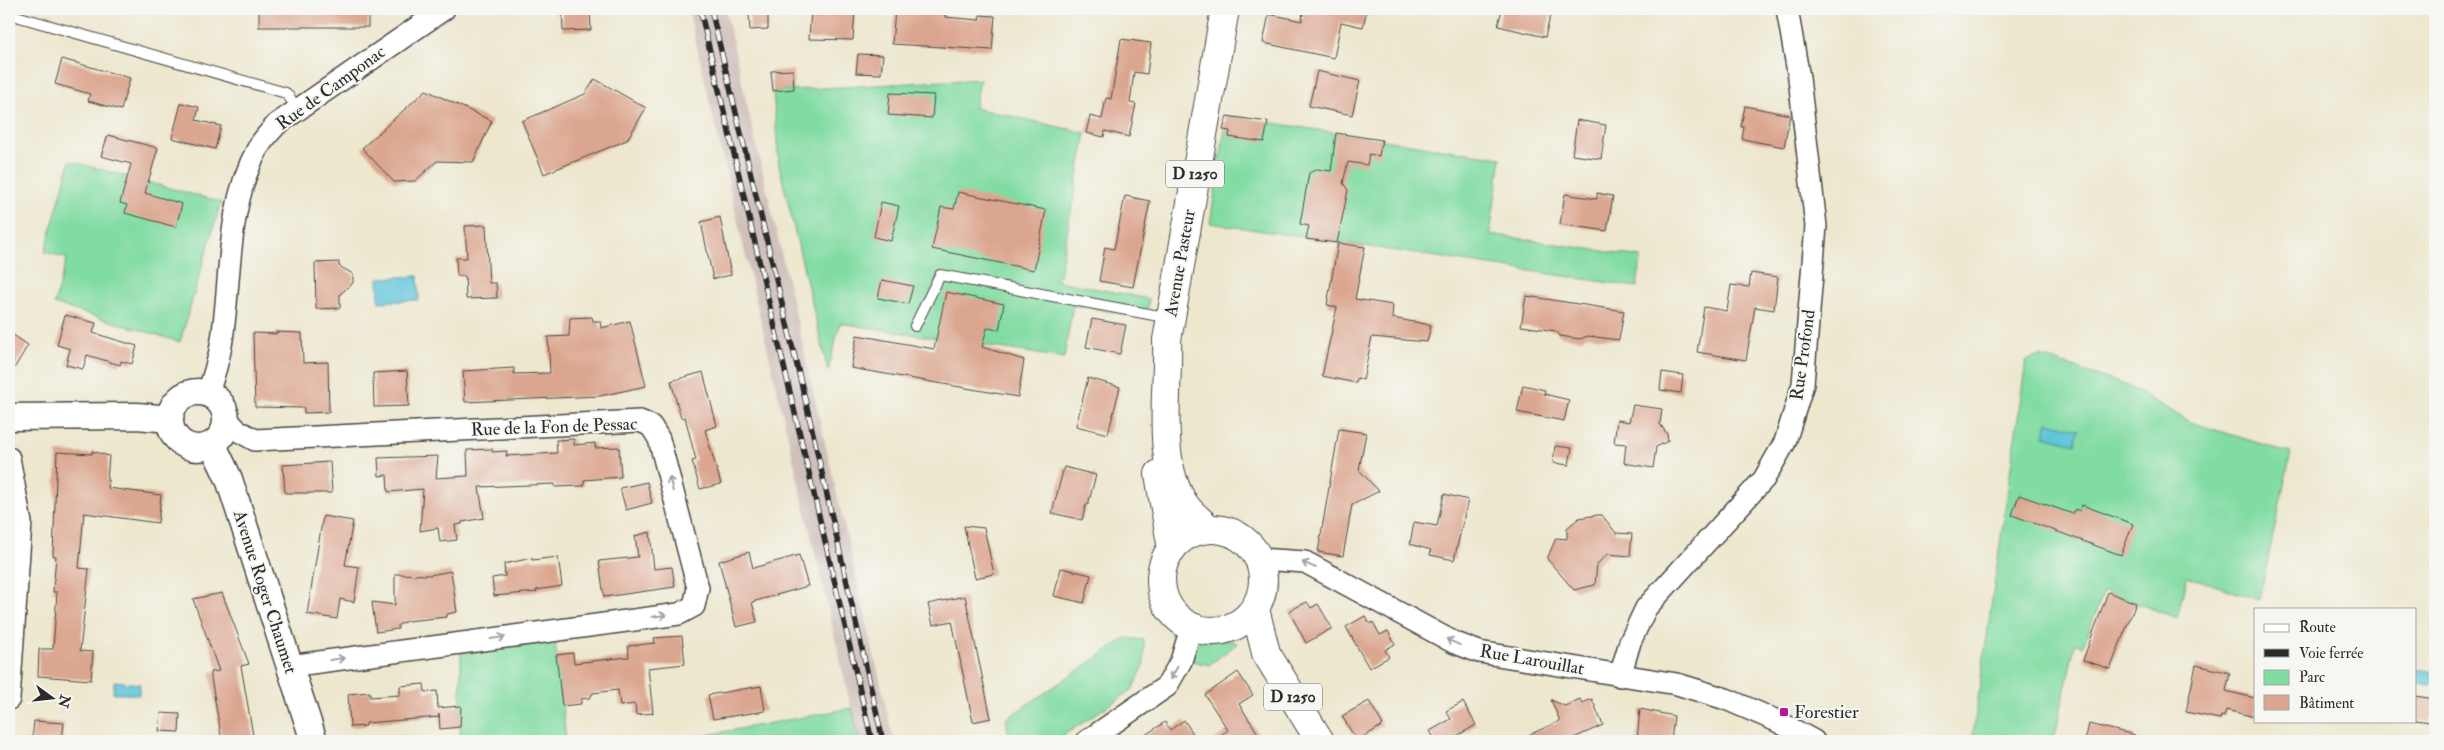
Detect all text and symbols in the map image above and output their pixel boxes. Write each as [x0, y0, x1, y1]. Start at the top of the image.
street label: Rue de Camponac [272, 41, 390, 135]
road number: D 1250 [1166, 160, 1224, 188]
street label: Avenue Pasteur [1159, 207, 1201, 320]
street label: Rue Profond [1785, 308, 1821, 402]
street label: Rue de la Fon de Pessac [470, 413, 638, 441]
one-way arrow [666, 477, 675, 493]
street label: Avenue Roger Chaumet [227, 506, 302, 677]
one-way arrow [1302, 560, 1317, 569]
legend [2254, 608, 2416, 722]
one-way arrow [651, 611, 667, 621]
text: Route [2299, 618, 2336, 637]
one-way arrow [490, 633, 506, 643]
one-way arrow [1446, 636, 1461, 646]
street label: Rue Larouillat [1478, 640, 1586, 681]
text: Voie ferrée [2299, 644, 2364, 663]
one-way arrow [329, 654, 345, 664]
one-way arrow [1168, 666, 1178, 680]
text: Parc [2299, 668, 2325, 687]
north arrow [28, 672, 78, 722]
road number: D 1250 [1264, 684, 1322, 710]
text: N [54, 692, 74, 710]
text: Bâtiment [2299, 694, 2354, 713]
place label: Forestier [1794, 701, 1859, 724]
marker: Forestier [1778, 706, 1790, 718]

